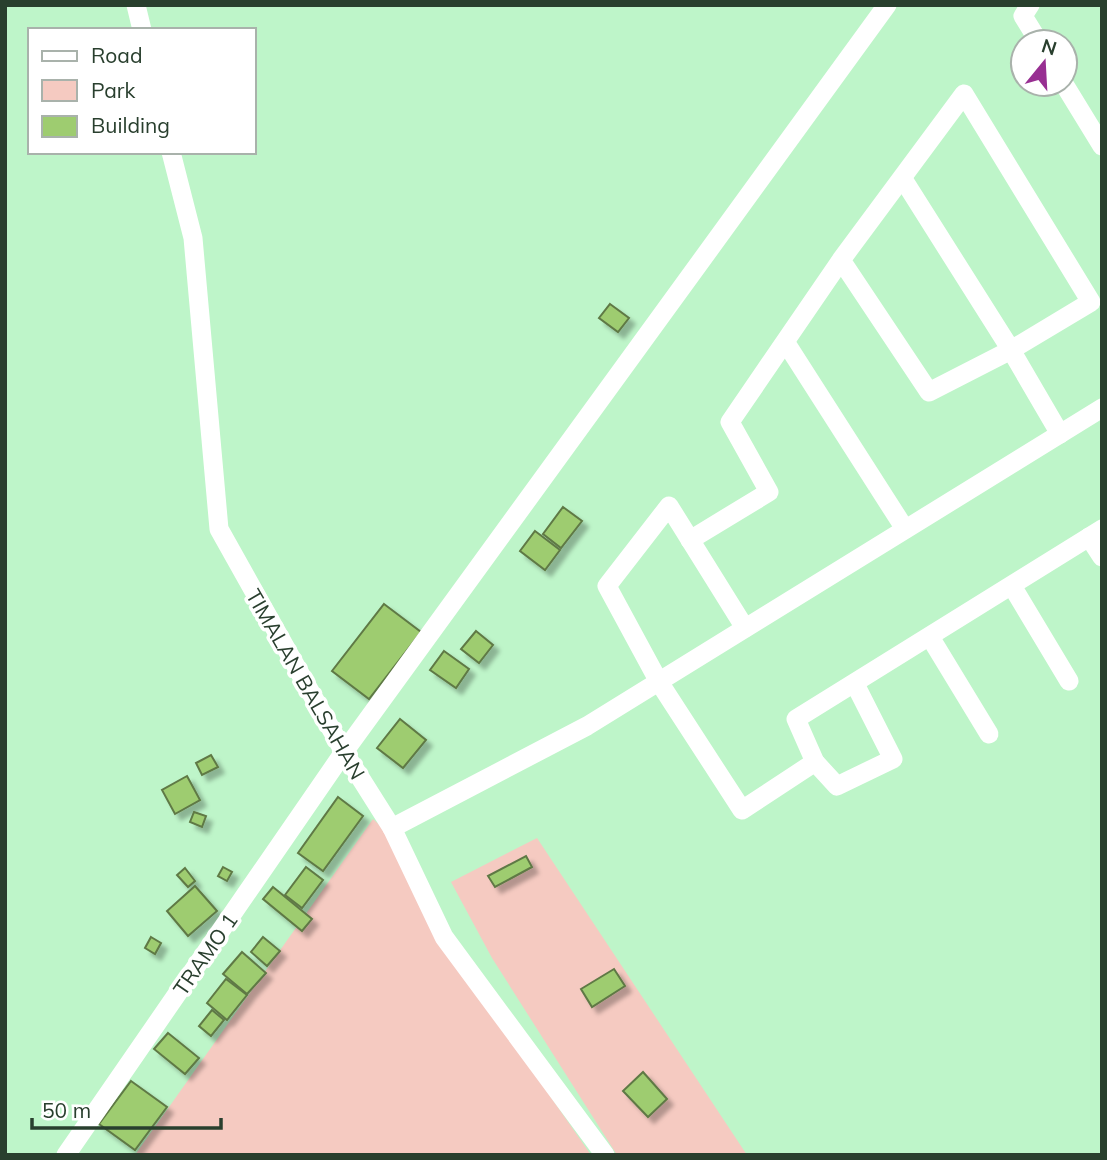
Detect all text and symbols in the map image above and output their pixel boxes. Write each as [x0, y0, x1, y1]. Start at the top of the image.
legend [28, 28, 256, 154]
north arrow [1009, 28, 1079, 98]
text: N [1039, 33, 1060, 60]
text: Road [91, 42, 142, 68]
text: Park [91, 77, 135, 103]
text: Building [91, 112, 170, 138]
street label: TIMALAN BALSAHAN [241, 584, 371, 784]
street label: TRAMO 1 [167, 908, 243, 1000]
scale bar [32, 1086, 220, 1130]
text: 50 m [42, 1097, 91, 1123]

